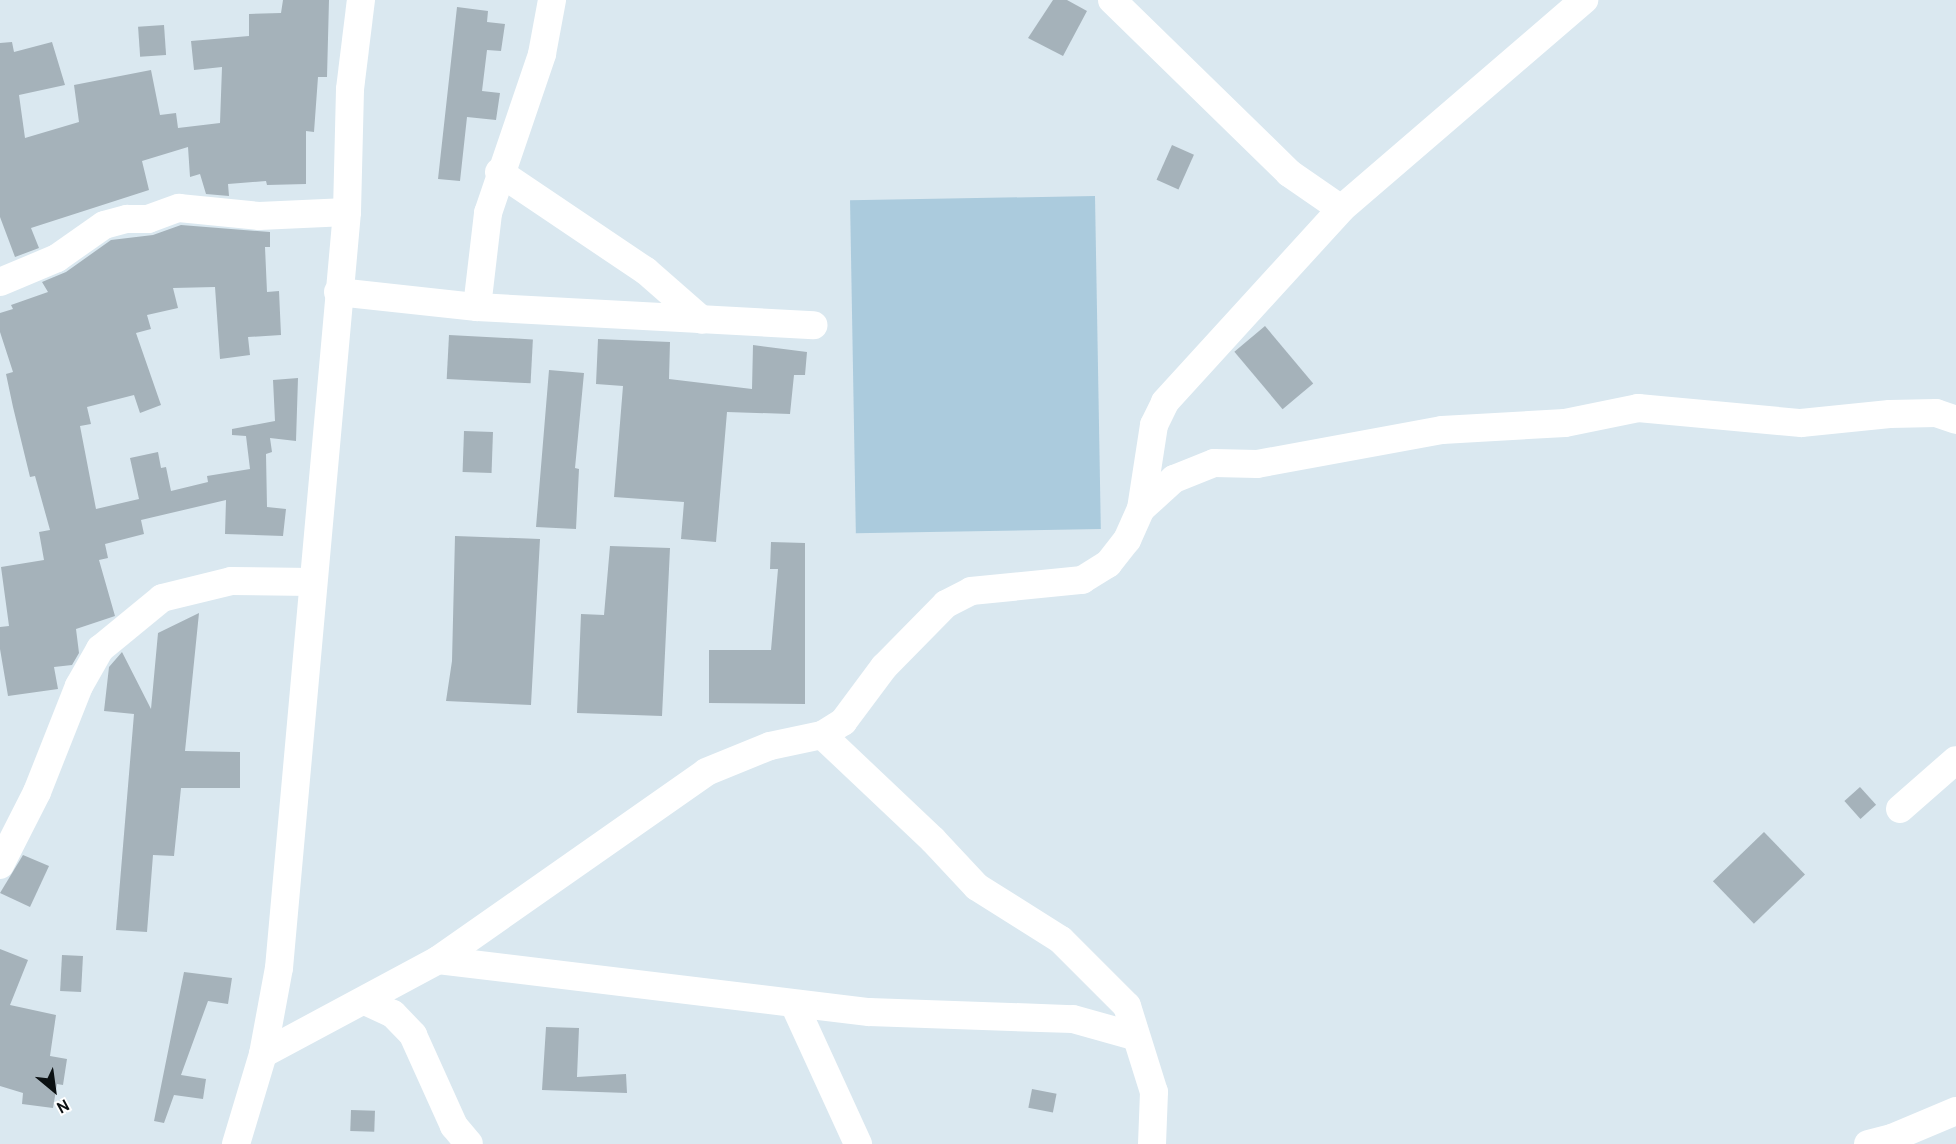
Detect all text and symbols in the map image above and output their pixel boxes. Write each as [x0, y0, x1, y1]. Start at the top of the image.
north arrow [24, 1060, 84, 1120]
text: N [53, 1095, 73, 1117]

